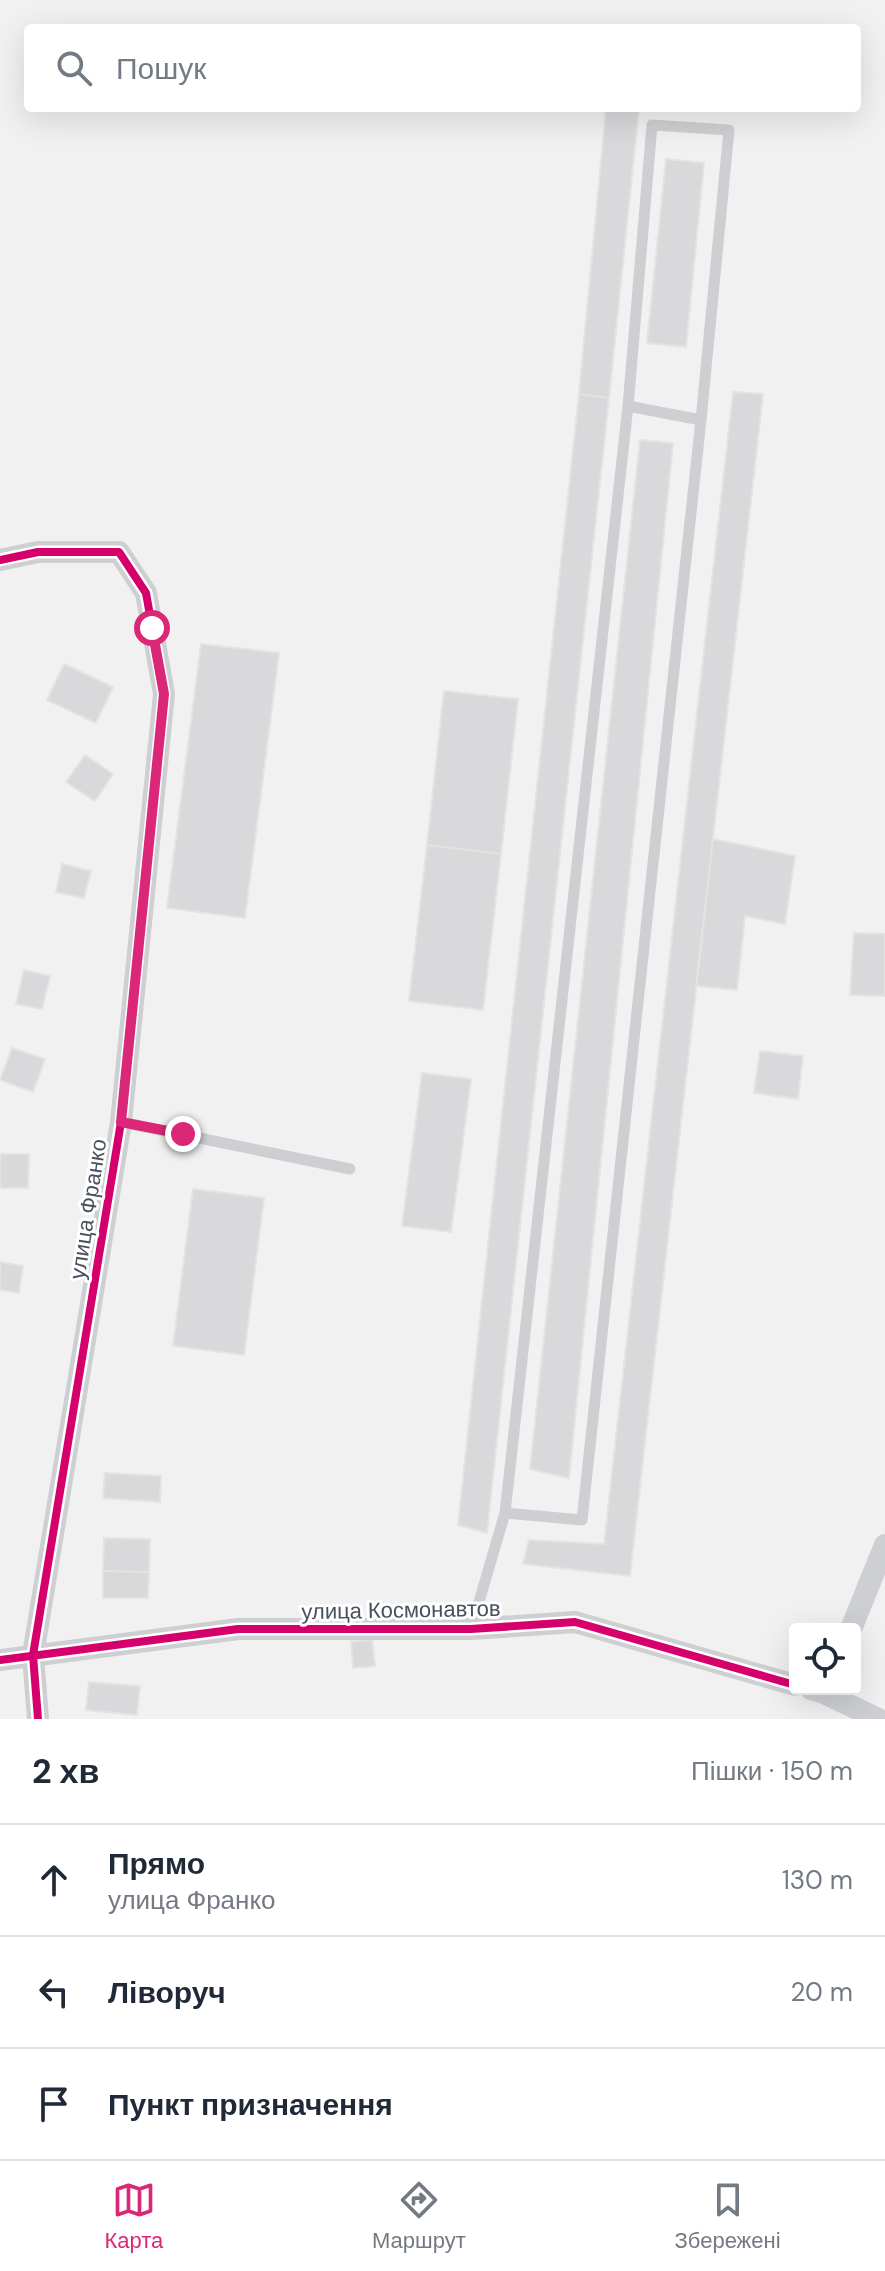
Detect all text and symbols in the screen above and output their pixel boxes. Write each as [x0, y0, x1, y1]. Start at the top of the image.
search box [24, 24, 861, 112]
icon: search [52, 46, 96, 90]
text: Пошук [116, 49, 206, 88]
route start [134, 610, 170, 646]
route end [165, 1116, 201, 1152]
street label: улица Франко [63, 1137, 113, 1281]
street label: улица Космонавтов [301, 1594, 501, 1626]
map controls [789, 1623, 861, 1695]
button: locate [789, 1623, 861, 1695]
text: 2 хв [32, 1749, 99, 1794]
text: Пішки · 150 m [691, 1754, 853, 1788]
text: Прямо [108, 1844, 205, 1883]
icon: ahead [32, 1858, 76, 1902]
text: 130 m [782, 1863, 853, 1897]
text: улица Франко [108, 1883, 276, 1917]
icon: left [32, 1970, 76, 2014]
text: Ліворуч [108, 1973, 226, 2012]
text: 20 m [790, 1975, 853, 2009]
icon: arrive [32, 2082, 76, 2126]
text: Пункт призначення [108, 2085, 393, 2124]
tab: Карта [104, 2178, 163, 2255]
tab: Маршрут [372, 2178, 466, 2255]
tab: Збережені [675, 2178, 781, 2255]

